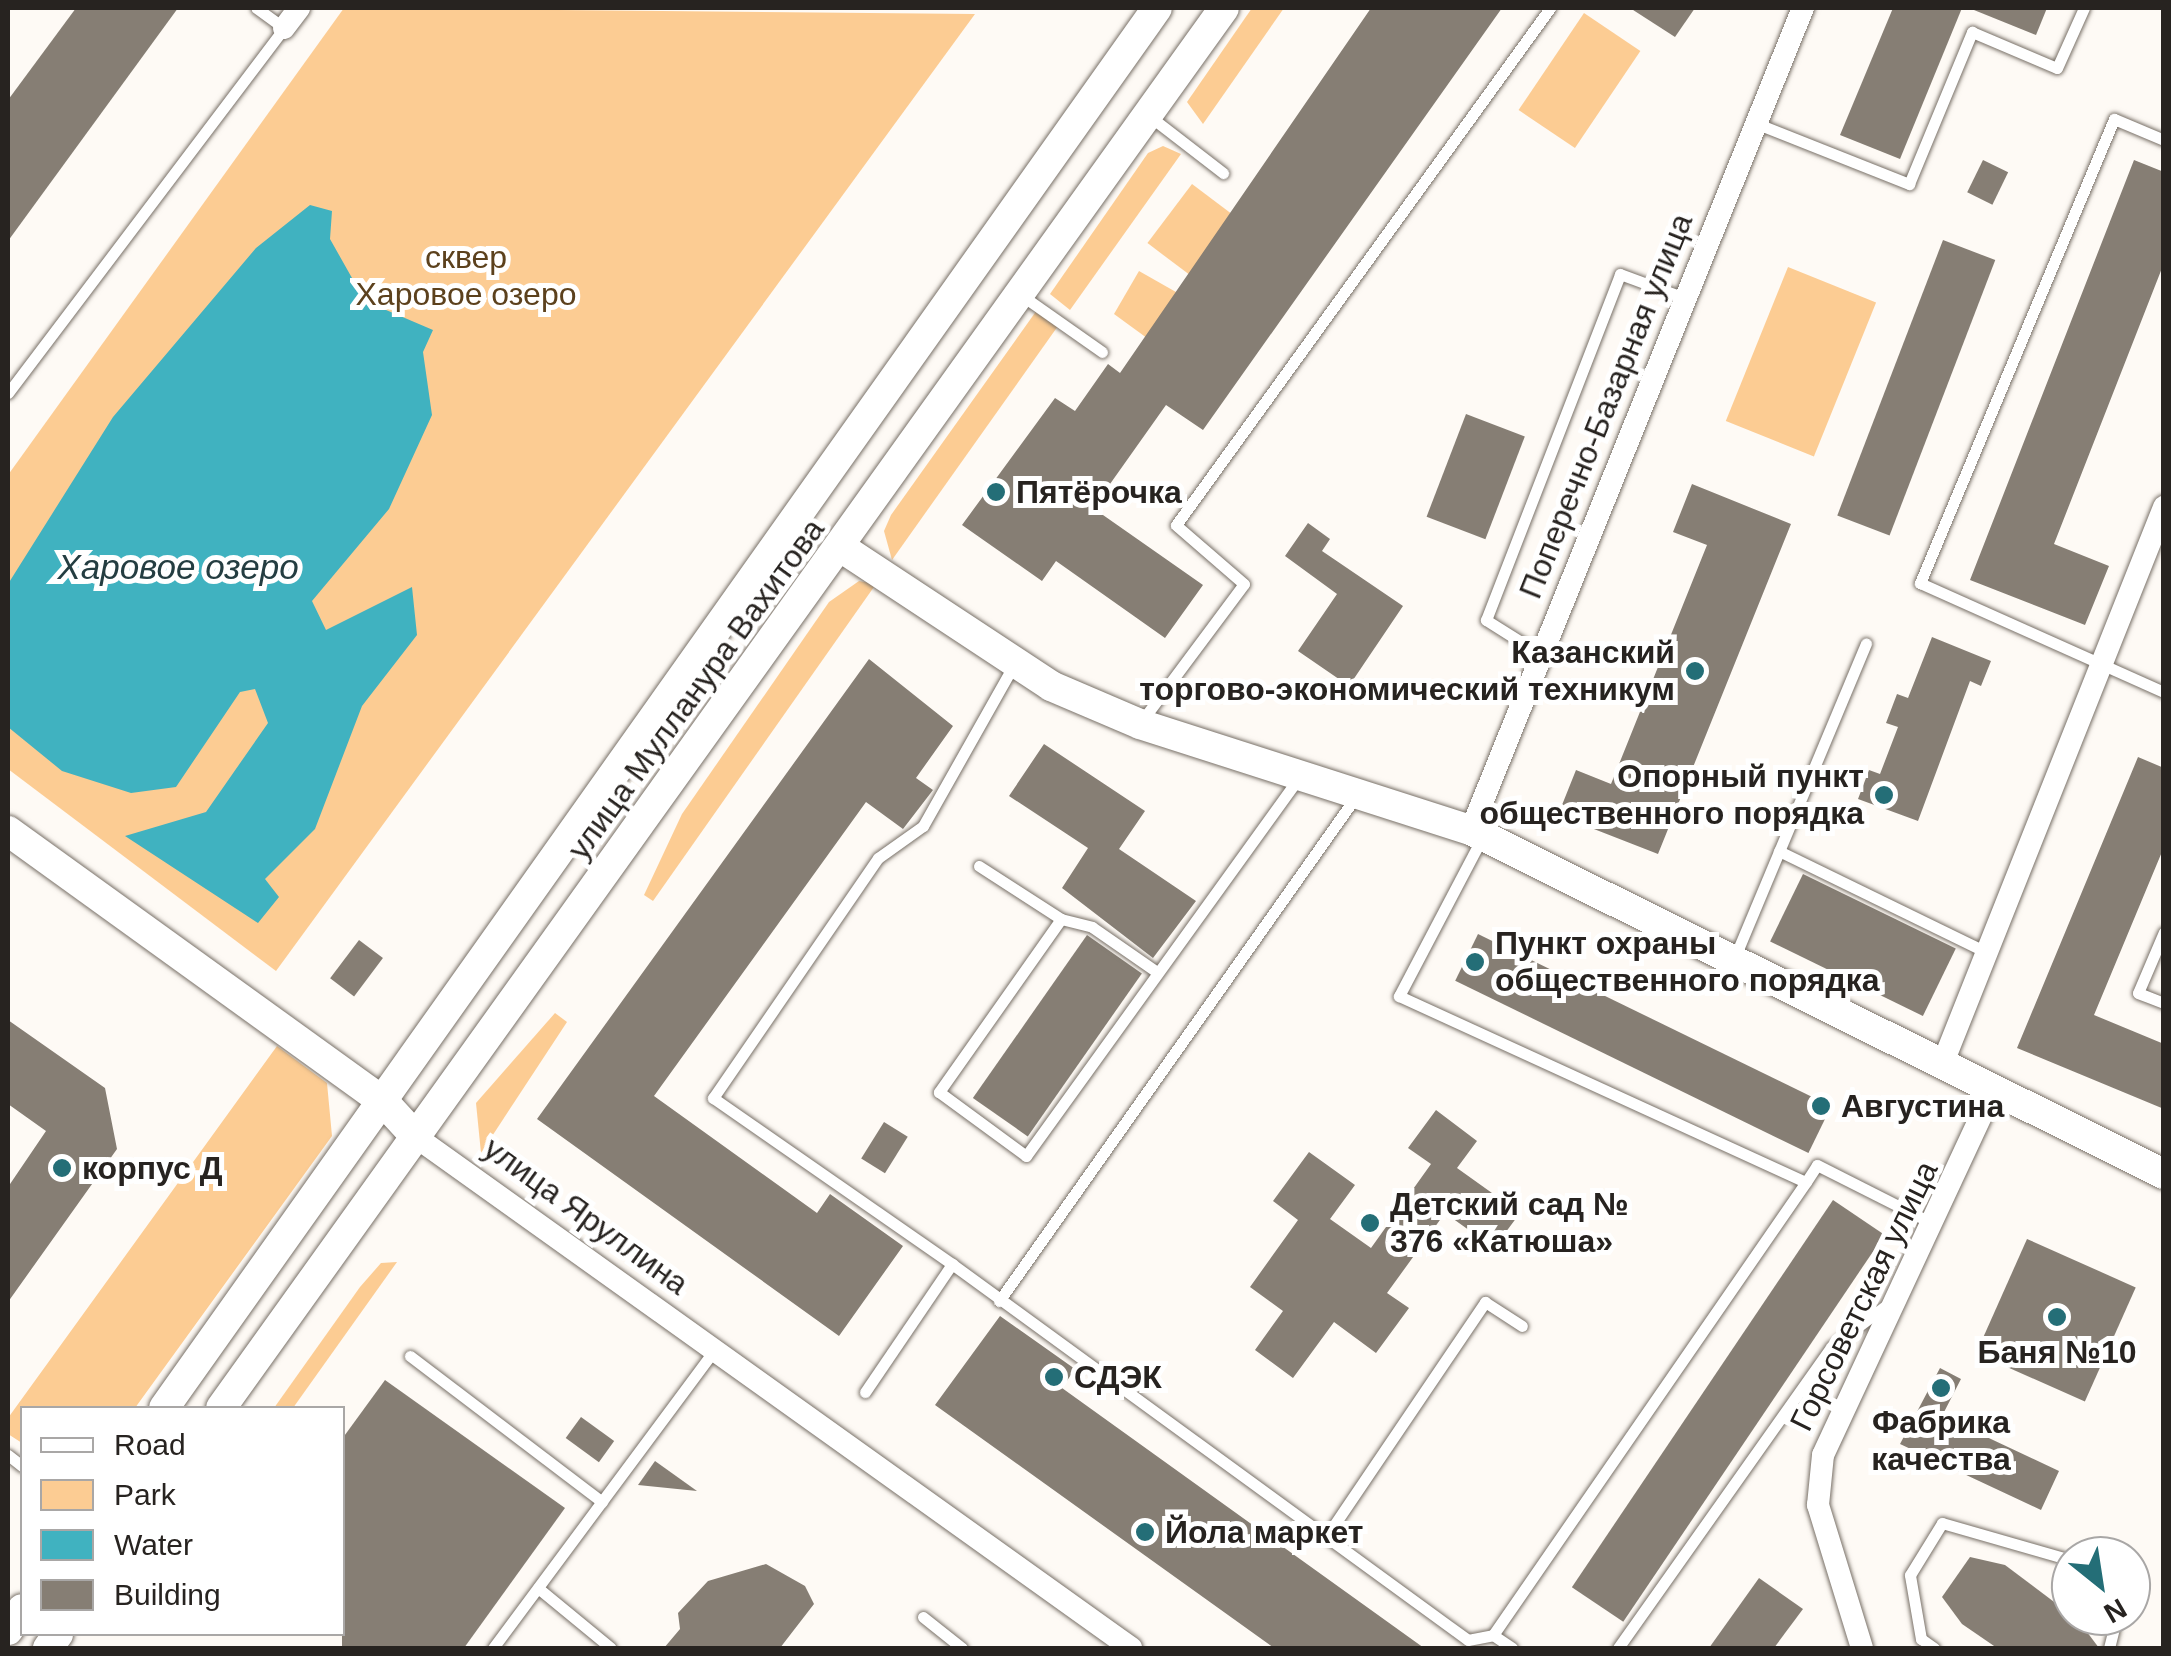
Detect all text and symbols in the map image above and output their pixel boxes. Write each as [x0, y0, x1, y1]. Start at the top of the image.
street label: Поперечно-Базарная улица [1511, 208, 1701, 604]
park label: сквер Харовое озеро [356, 239, 576, 314]
place label: Пятёрочка [1016, 473, 1182, 511]
marker: Пятёрочка [985, 481, 1007, 503]
street label: улица Мулланура Вахитова [559, 511, 833, 867]
water label: Харовое озеро [57, 546, 299, 588]
place label: Казанский торгово-экономический техникум [1139, 634, 1675, 709]
marker: Казанский торгово-экономический техникум [1684, 660, 1706, 682]
place label: Опорный пункт общественного порядка [1479, 758, 1864, 833]
marker: Опорный пункт общественного порядка [1873, 784, 1895, 806]
place label: Пункт охраны общественного порядка [1495, 925, 1880, 1000]
marker: Пункт охраны общественного порядка [1464, 951, 1486, 973]
place label: Августина [1841, 1087, 2004, 1125]
marker: Августина [1810, 1095, 1832, 1117]
street label: улица Яруллина [476, 1129, 696, 1303]
place label: корпус Д [82, 1149, 222, 1187]
street label: Горсоветская улица [1782, 1155, 1946, 1437]
marker: корпус Д [51, 1157, 73, 1179]
place label: Детский сад № 376 «Катюша» [1390, 1186, 1629, 1261]
marker: Детский сад № 376 «Катюша» [1359, 1212, 1381, 1234]
marker: Баня №10 [2046, 1306, 2068, 1328]
place label: Баня №10 [1978, 1333, 2136, 1371]
place label: СДЭК [1074, 1358, 1162, 1396]
marker: СДЭК [1043, 1366, 1065, 1388]
marker: Фабрика качества [1930, 1377, 1952, 1399]
place label: Фабрика качества [1871, 1404, 2011, 1479]
legend [20, 1406, 345, 1636]
text: Road [114, 1428, 186, 1461]
text: Park [114, 1478, 176, 1511]
place label: Йола маркет [1165, 1513, 1363, 1551]
marker: Йола маркет [1134, 1521, 1156, 1543]
text: Water [114, 1528, 193, 1561]
north arrow [2051, 1536, 2151, 1636]
text: Building [114, 1578, 221, 1611]
text: N [2099, 1592, 2132, 1629]

